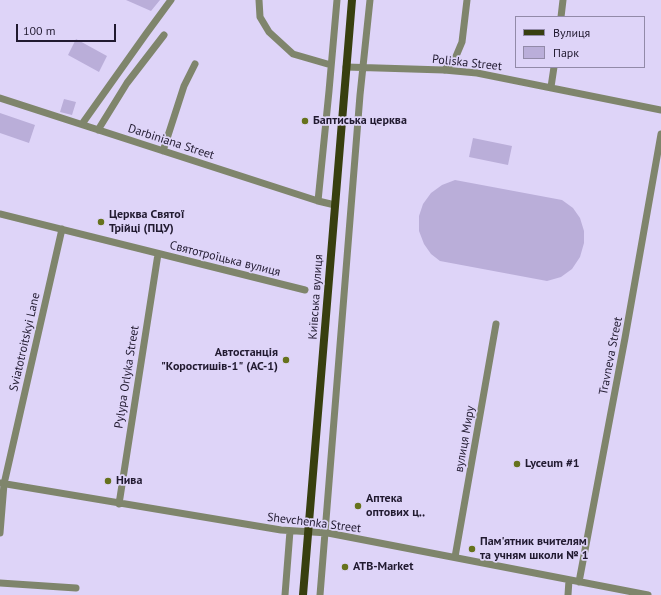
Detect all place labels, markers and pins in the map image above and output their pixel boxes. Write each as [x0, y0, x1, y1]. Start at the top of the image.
place label: Баптиська церква [313, 114, 407, 128]
marker: Баптиська церква [300, 116, 310, 126]
place label: Церква Святої Трійці (ПЦУ) [109, 208, 184, 236]
marker: Церква Святої Трійці (ПЦУ) [96, 217, 106, 227]
place label: Автостанція "Коростишів-1" (АС-1) [161, 346, 278, 374]
marker: Автостанція "Коростишів-1" (АС-1) [281, 355, 291, 365]
place label: Lyceum #1 [525, 457, 580, 471]
marker: Lyceum #1 [512, 459, 522, 469]
place label: Нива [116, 474, 142, 488]
marker: Нива [103, 476, 113, 486]
place label: Аптека оптових ц‥ [366, 492, 425, 520]
marker: Аптека оптових ц‥ [353, 501, 363, 511]
place label: Пам'ятник вчителям та учням школи № 1 [480, 535, 588, 563]
marker: Пам'ятник вчителям та учням школи № 1 [467, 544, 477, 554]
place label: ATB-Market [353, 560, 413, 574]
marker: ATB-Market [340, 562, 350, 572]

